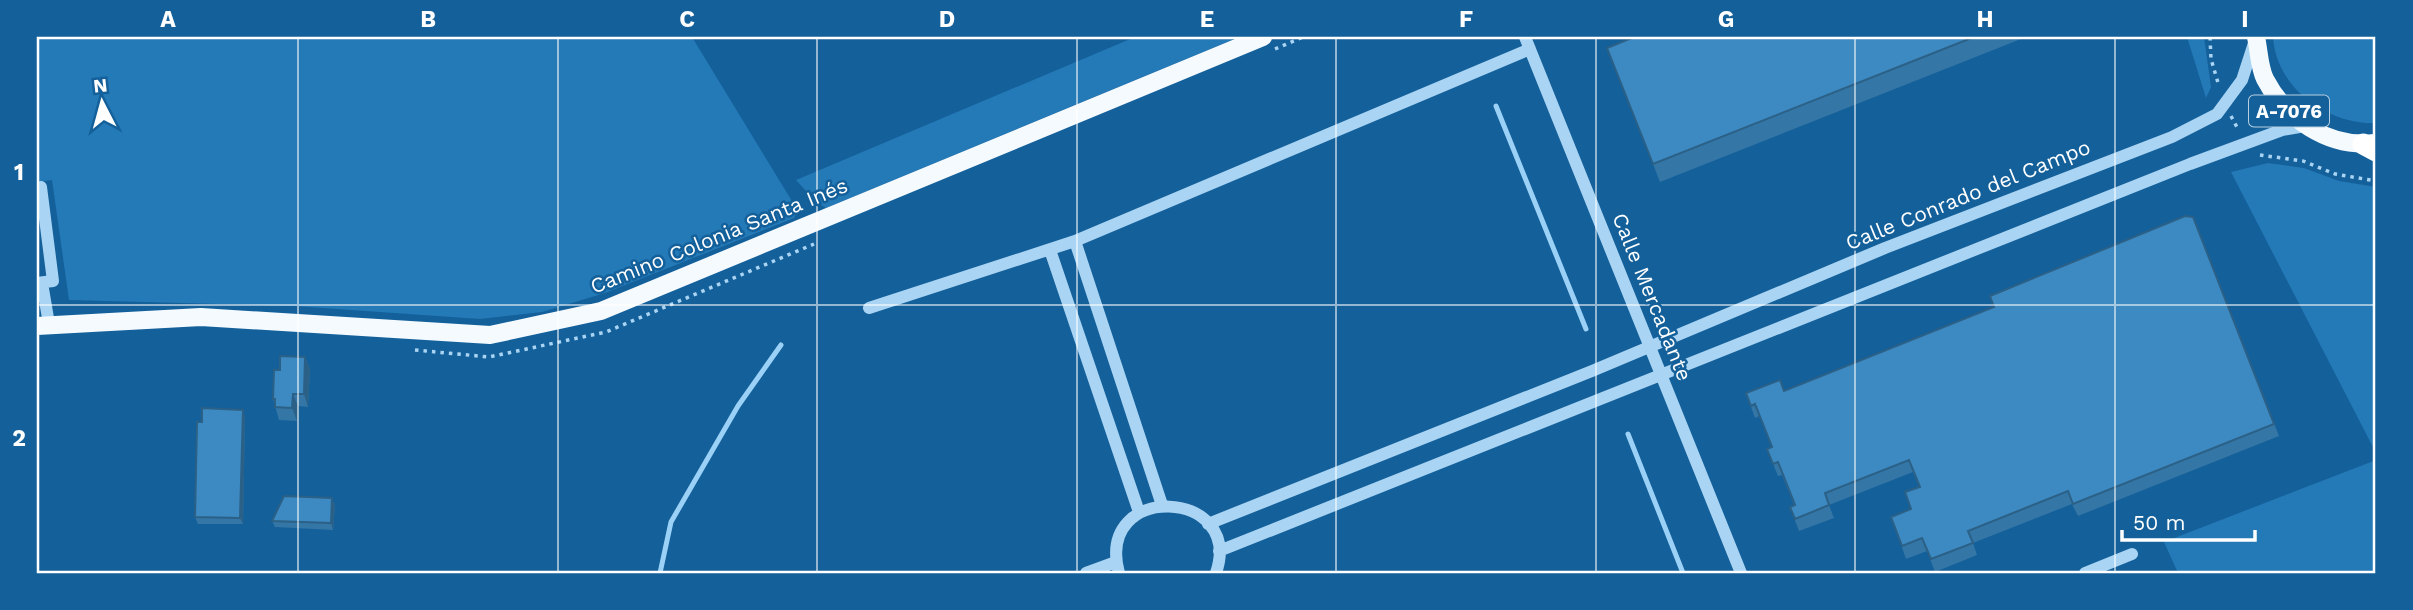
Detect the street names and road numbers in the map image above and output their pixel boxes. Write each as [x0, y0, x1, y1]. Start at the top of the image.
road number: A-7076 [2249, 96, 2329, 127]
street label: Calle Conrado del Campo [1842, 134, 2094, 255]
street label: Camino Colonia Santa Inés [586, 172, 851, 299]
street label: Calle Mercadante [1607, 209, 1698, 384]

